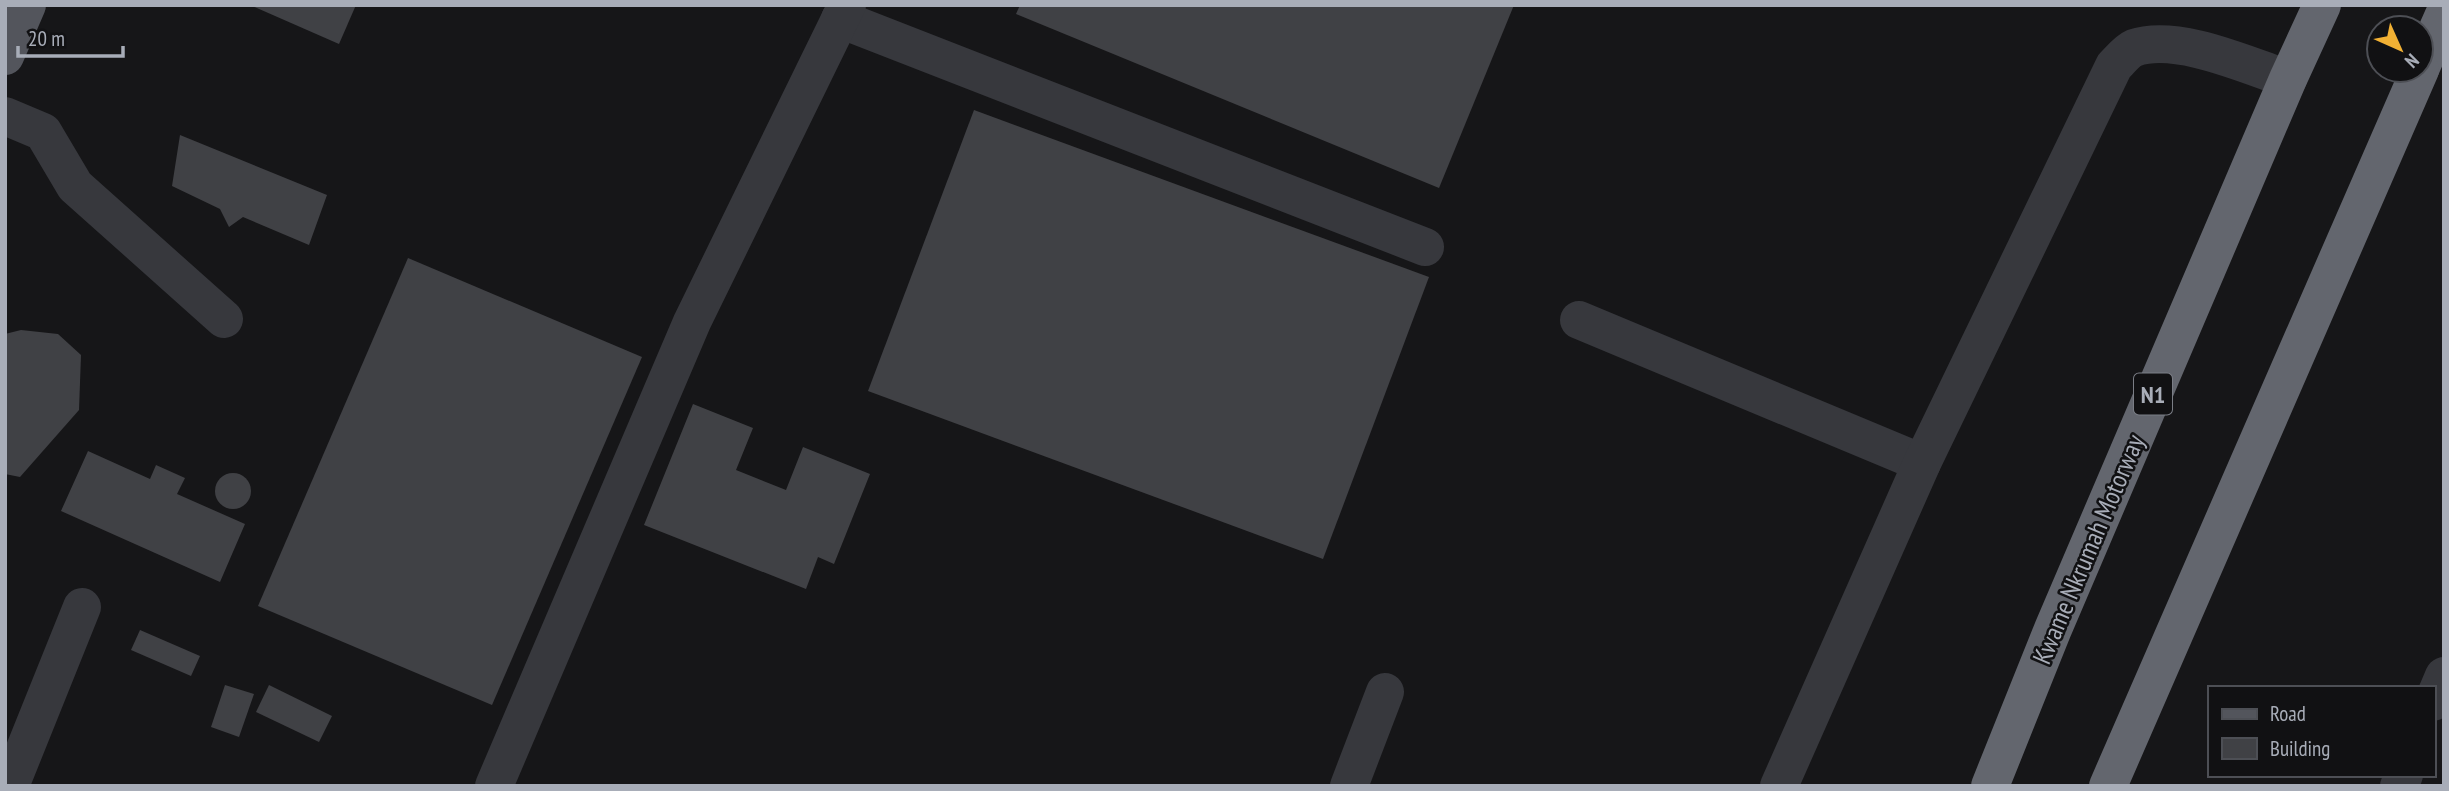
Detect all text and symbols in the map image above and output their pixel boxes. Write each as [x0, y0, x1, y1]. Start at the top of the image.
scale bar [18, 14, 122, 58]
north arrow [2365, 14, 2435, 84]
text: 20 m [28, 25, 65, 52]
text: N [2400, 49, 2424, 73]
road number: N1 [2134, 374, 2172, 414]
street label: Kwame Nkrumah Motorway [2025, 429, 2151, 669]
legend [2208, 686, 2435, 777]
text: Road [2270, 700, 2306, 727]
text: Building [2270, 735, 2330, 762]

